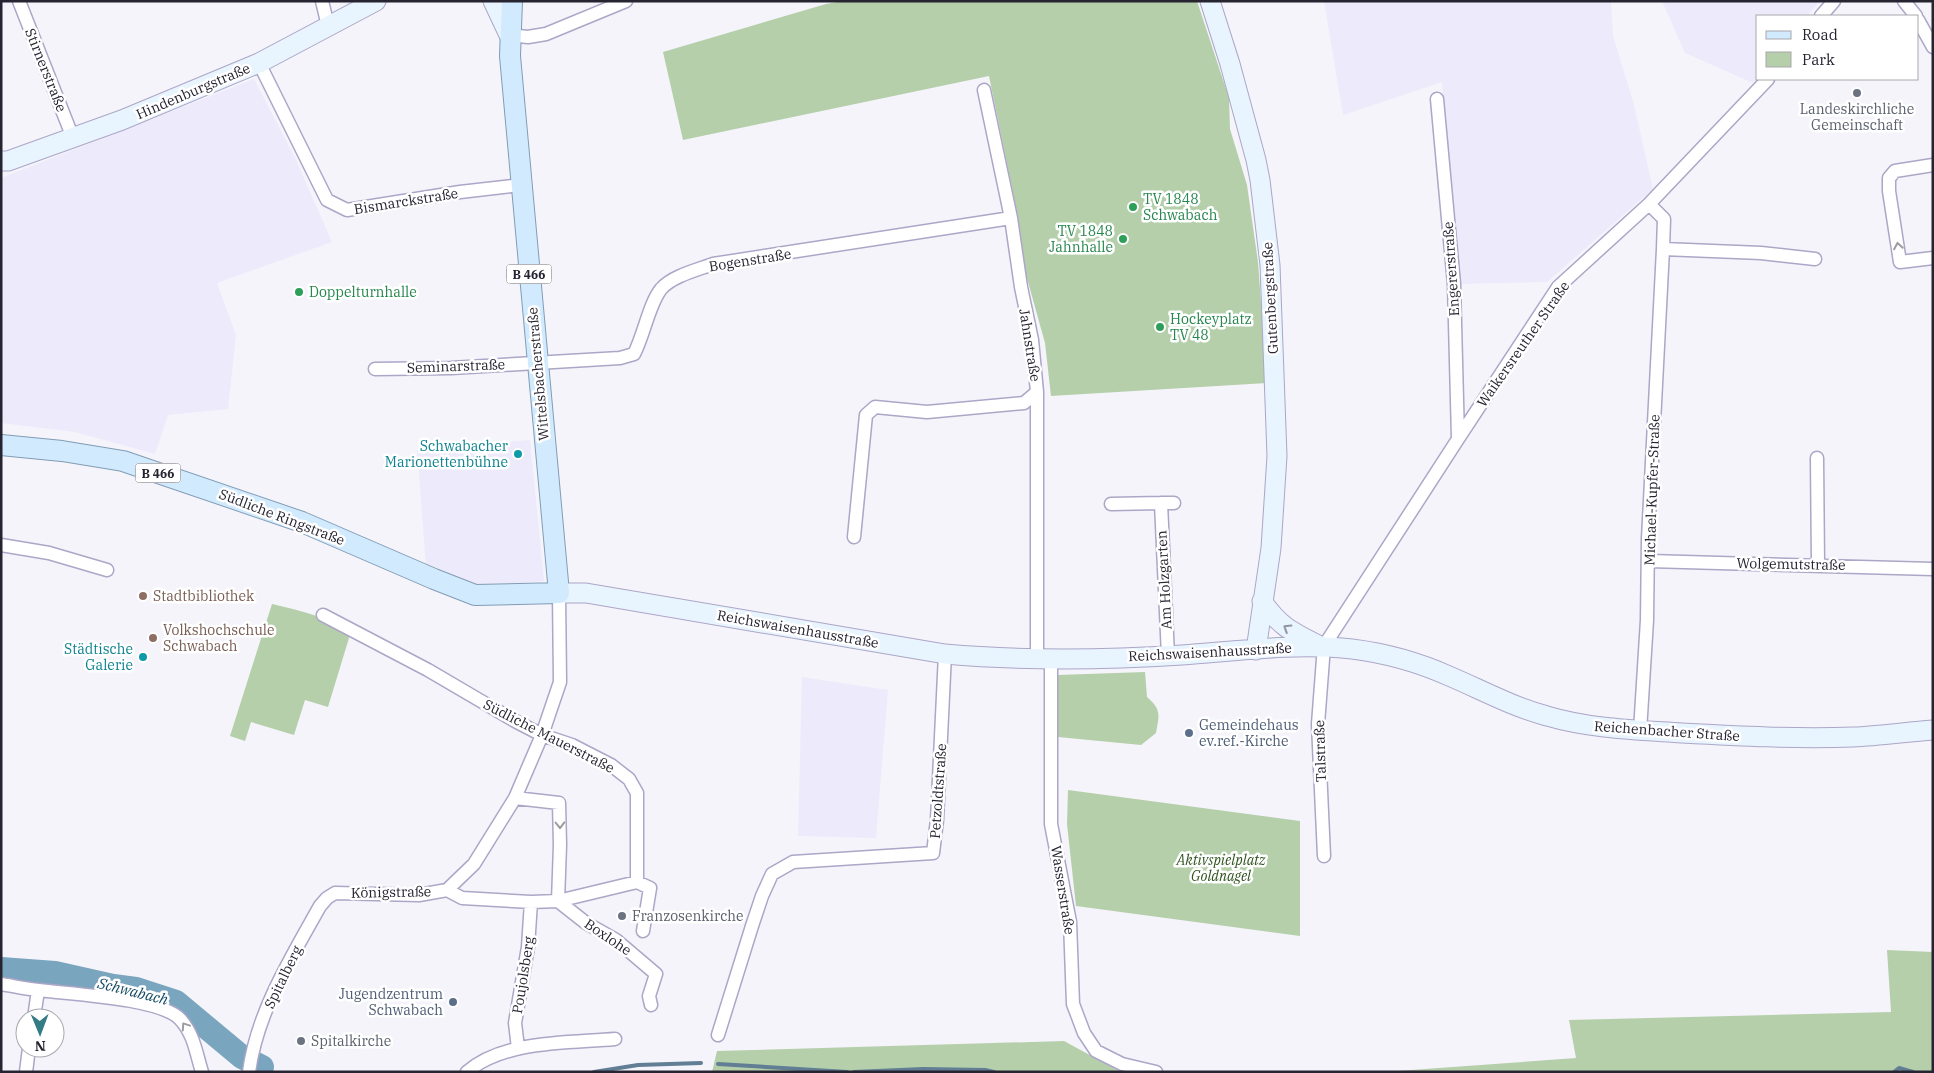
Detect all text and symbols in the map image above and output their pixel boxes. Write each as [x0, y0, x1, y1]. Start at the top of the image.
legend [1756, 15, 1919, 80]
text: Road [1802, 25, 1838, 44]
street label: Stirnerstraße [21, 26, 71, 114]
text: Park [1802, 50, 1835, 69]
street label: Hindenburgstraße [133, 59, 253, 123]
marker: Landeskirchliche Gemeinschaft [1851, 87, 1863, 99]
place label: Landeskirchliche Gemeinschaft [1800, 100, 1914, 134]
street label: Bismarckstraße [353, 184, 459, 218]
place label: TV 1848 Schwabach [1143, 190, 1218, 224]
marker: TV 1848 Schwabach [1127, 201, 1139, 213]
street label: Engererstraße [1439, 221, 1463, 317]
place label: TV 1848 Jahnhalle [1049, 222, 1113, 256]
marker: TV 1848 Jahnhalle [1117, 233, 1129, 245]
one-way arrow [1893, 241, 1903, 250]
street label: Gutenbergstraße [1258, 242, 1282, 354]
street label: Bogenstraße [707, 245, 793, 275]
road number: B 466 [506, 264, 552, 284]
street label: Waikersreuther Straße [1473, 277, 1573, 411]
place label: Doppelturnhalle [309, 283, 417, 301]
marker: Doppelturnhalle [293, 286, 305, 298]
street label: Wittelsbacherstraße [523, 307, 553, 441]
street label: Jahnstraße [1015, 307, 1045, 383]
place label: Hockeyplatz TV 48 [1170, 310, 1252, 344]
marker: Hockeyplatz TV 48 [1154, 321, 1166, 333]
street label: Seminarstraße [407, 355, 505, 377]
street label: Michael-Kupfer-Straße [1640, 414, 1664, 566]
place label: Schwabacher Marionettenbühne [385, 437, 509, 471]
marker: Schwabacher Marionettenbühne [512, 448, 524, 460]
road number: B 466 [136, 463, 180, 482]
street label: Südliche Ringstraße [217, 485, 347, 549]
street label: Am Holzgarten [1152, 530, 1176, 630]
street label: Wolgemutstraße [1736, 554, 1846, 574]
place label: Stadtbibliothek [153, 587, 255, 605]
marker: Stadtbibliothek [137, 590, 149, 602]
street label: Reichswaisenhausstraße [716, 606, 880, 652]
place label: Volkshochschule Schwabach [163, 621, 275, 655]
one-way arrow [1283, 625, 1293, 634]
marker: Volkshochschule Schwabach [147, 632, 159, 644]
street label: Reichswaisenhausstraße [1128, 639, 1292, 665]
place label: Städtische Galerie [64, 640, 133, 674]
marker: Städtische Galerie [137, 651, 149, 663]
street label: Südliche Mauerstraße [480, 695, 618, 777]
place label: Gemeindehaus ev.ref.-Kirche [1199, 716, 1299, 750]
street label: Reichenbacher Straße [1594, 717, 1740, 745]
street label: Talstraße [1310, 719, 1330, 783]
marker: Gemeindehaus ev.ref.-Kirche [1183, 727, 1195, 739]
street label: Petzoldtstraße [926, 743, 950, 839]
one-way arrow [555, 822, 565, 829]
street label: Wasserstraße [1047, 844, 1079, 936]
park label: Aktivspielplatz Goldnagel [1176, 851, 1266, 885]
street label: Königstraße [351, 882, 431, 902]
place label: Franzosenkirche [632, 907, 744, 925]
marker: Franzosenkirche [616, 910, 628, 922]
street label: Boxlohe [581, 915, 635, 959]
street label: Poujolsberg [508, 935, 538, 1015]
street label: Spitalberg [260, 942, 306, 1011]
water label: Schwabach [95, 973, 171, 1009]
place label: Jugendzentrum Schwabach [339, 985, 443, 1019]
marker: Jugendzentrum Schwabach [447, 996, 459, 1008]
north arrow [15, 1008, 65, 1058]
one-way arrow [182, 1023, 191, 1032]
place label: Spitalkirche [311, 1032, 391, 1050]
marker: Spitalkirche [295, 1035, 307, 1047]
text: N [35, 1037, 46, 1055]

